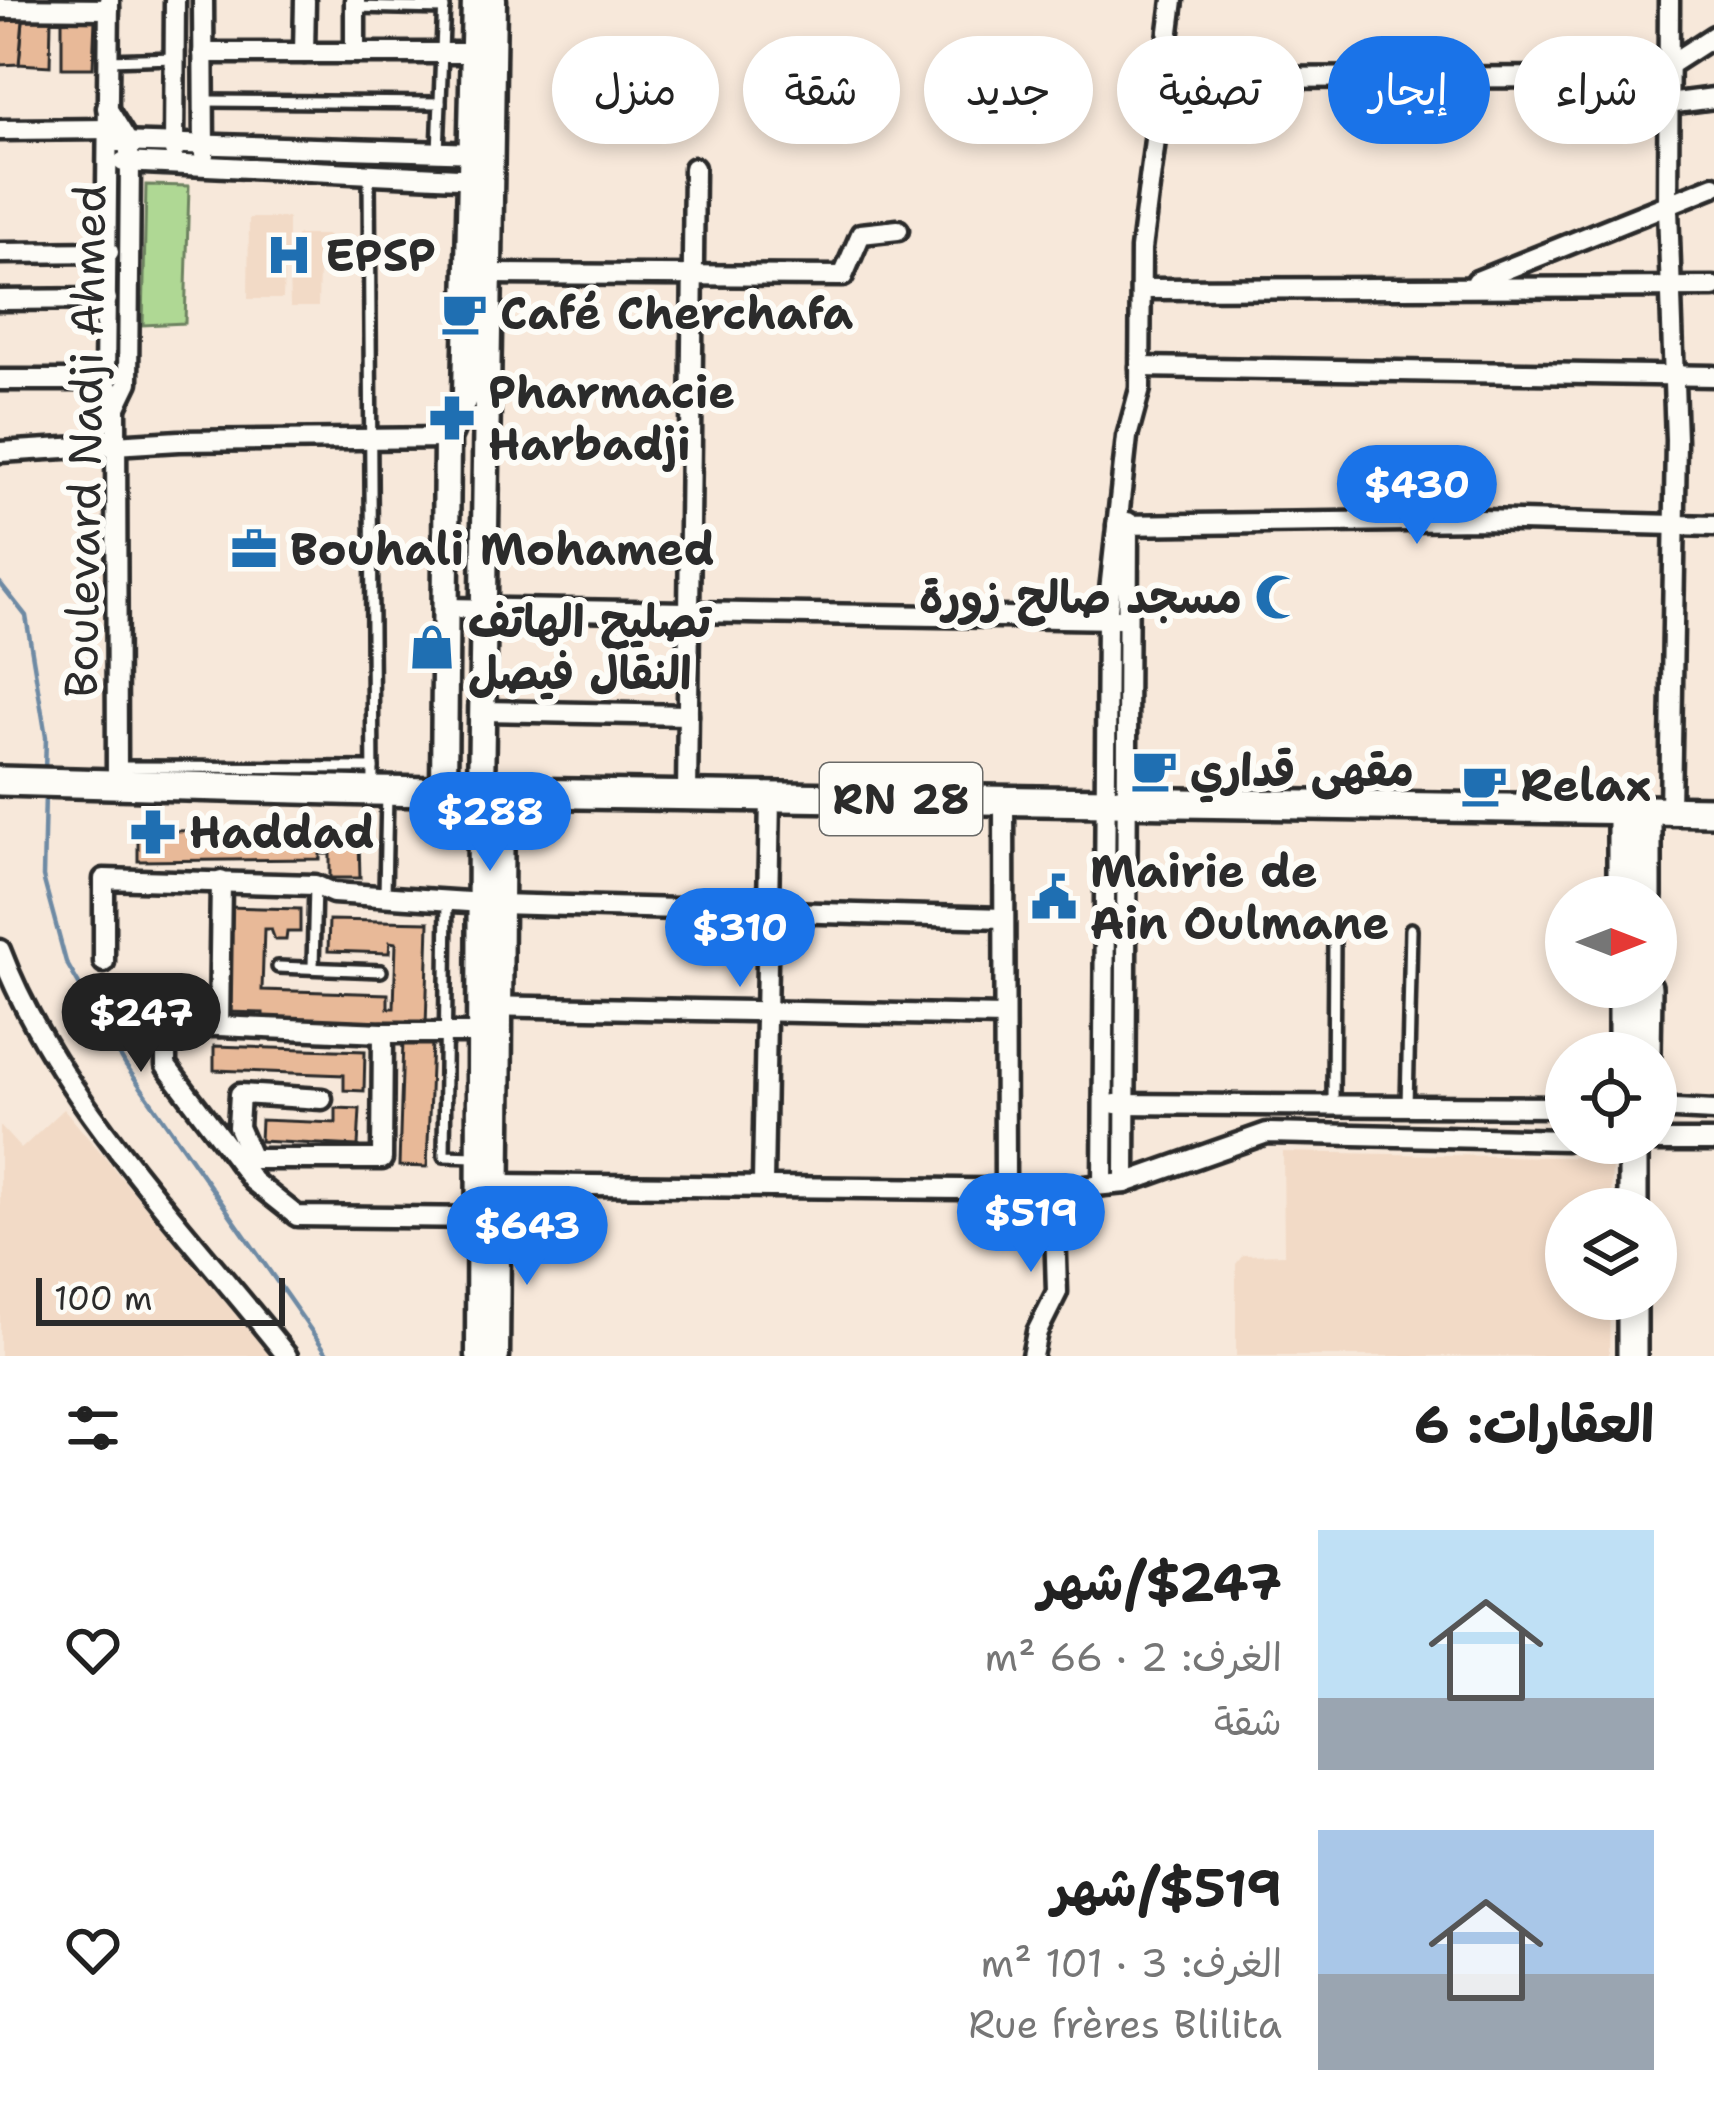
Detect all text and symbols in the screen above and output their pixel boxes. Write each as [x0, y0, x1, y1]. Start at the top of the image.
chip: منزل [552, 36, 719, 144]
chip: شقة [743, 36, 900, 144]
chip: جديد [924, 36, 1093, 144]
chip: تصفية [1117, 36, 1304, 144]
chip: إيجار [1328, 36, 1490, 144]
chip: شراء [1514, 36, 1680, 144]
street label: Boulevard Nadji Ahmed [51, 184, 119, 698]
place label: EPSP [325, 225, 436, 285]
hospital icon: EPSP [264, 230, 314, 280]
place label: Café Cherchafa [500, 283, 854, 343]
cafe icon: Café Cherchafa [439, 288, 489, 338]
place label: Pharmacie Harbadji [488, 362, 735, 474]
pharmacy icon: Pharmacie Harbadji [427, 393, 477, 443]
pin: $430 [1346, 445, 1488, 547]
text: $430 [1364, 458, 1470, 510]
place label: Bouhali Mohamed [290, 519, 715, 579]
office icon: Bouhali Mohamed [229, 524, 279, 574]
place label: مسجد صالح زورة [919, 567, 1242, 627]
mosque icon: مسجد صالح زورة [1253, 572, 1303, 622]
place label: تصليح الهاتف النقال فيصل [468, 591, 713, 703]
shop icon: تصليح الهاتف النقال فيصل [407, 622, 457, 672]
place label: مقهى قداري [1190, 740, 1414, 803]
cafe icon: مقهى قداري [1129, 745, 1179, 795]
place label: Relax [1520, 755, 1651, 815]
cafe icon: Relax [1459, 760, 1509, 810]
road number: RN 28 [820, 763, 982, 835]
pin: $288 [419, 772, 561, 874]
text: $288 [436, 785, 544, 837]
place label: Haddad [189, 802, 375, 862]
pharmacy icon: Haddad [128, 807, 178, 857]
place label: Mairie de Ain Oulmane [1090, 841, 1389, 953]
public building icon: Mairie de Ain Oulmane [1029, 872, 1079, 922]
north arrow [1545, 876, 1677, 1008]
map controls [1545, 876, 1677, 1320]
pin: $310 [669, 888, 811, 990]
text: $310 [692, 901, 788, 953]
pin: $247 [70, 973, 212, 1075]
text: $247 [89, 986, 193, 1038]
button: locate [1545, 1032, 1677, 1164]
pin: $519 [960, 1173, 1102, 1275]
pin: $643 [456, 1186, 598, 1288]
text: $519 [984, 1186, 1078, 1238]
button: layers [1545, 1188, 1677, 1320]
text: $643 [474, 1199, 580, 1251]
scale bar [36, 1272, 285, 1325]
text: 100 m [54, 1276, 153, 1321]
text: العقارات: 6 [1414, 1390, 1654, 1458]
icon: filters [60, 1395, 126, 1461]
text: $247/شهر [1038, 1548, 1282, 1616]
icon: home [1414, 1578, 1558, 1722]
icon: heart [60, 1617, 126, 1683]
text: الغرف: 2 · 66 m² [984, 1631, 1282, 1683]
text: شقة [1214, 1695, 1282, 1747]
text: $519/شهر [1052, 1854, 1282, 1922]
icon: home [1414, 1878, 1558, 2022]
icon: heart [60, 1917, 126, 1983]
text: الغرف: 3 · 101 m² [980, 1937, 1282, 1989]
text: Rue frères Blilita [968, 1998, 1282, 2050]

